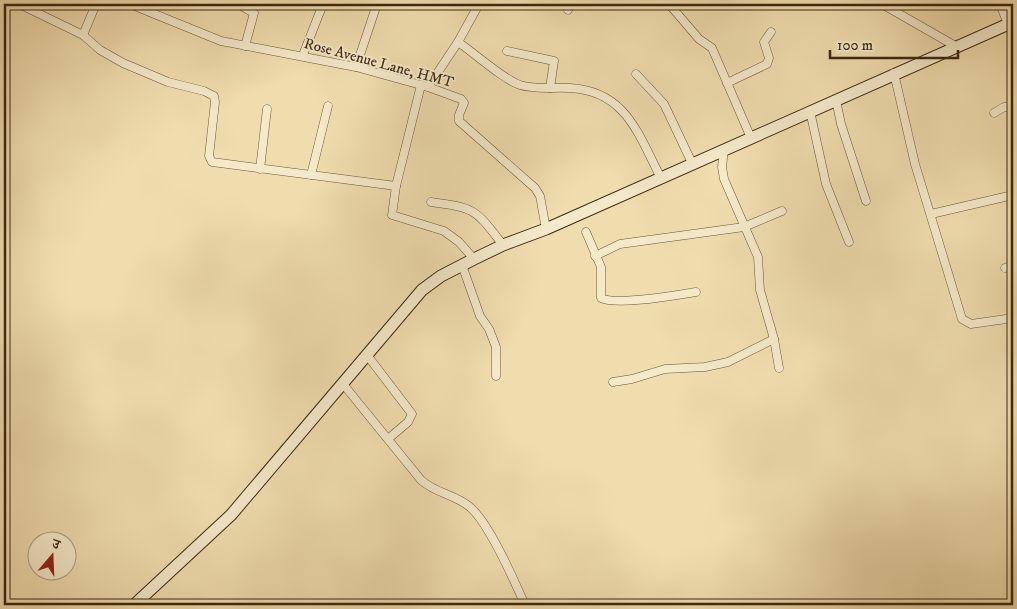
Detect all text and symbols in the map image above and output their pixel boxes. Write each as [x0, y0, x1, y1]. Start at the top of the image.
scale bar [830, 28, 957, 60]
street label: Rose Avenue Lane, HMT [302, 34, 457, 92]
text: 100 m [837, 36, 873, 55]
north arrow [28, 532, 78, 582]
text: उ [49, 535, 63, 555]

